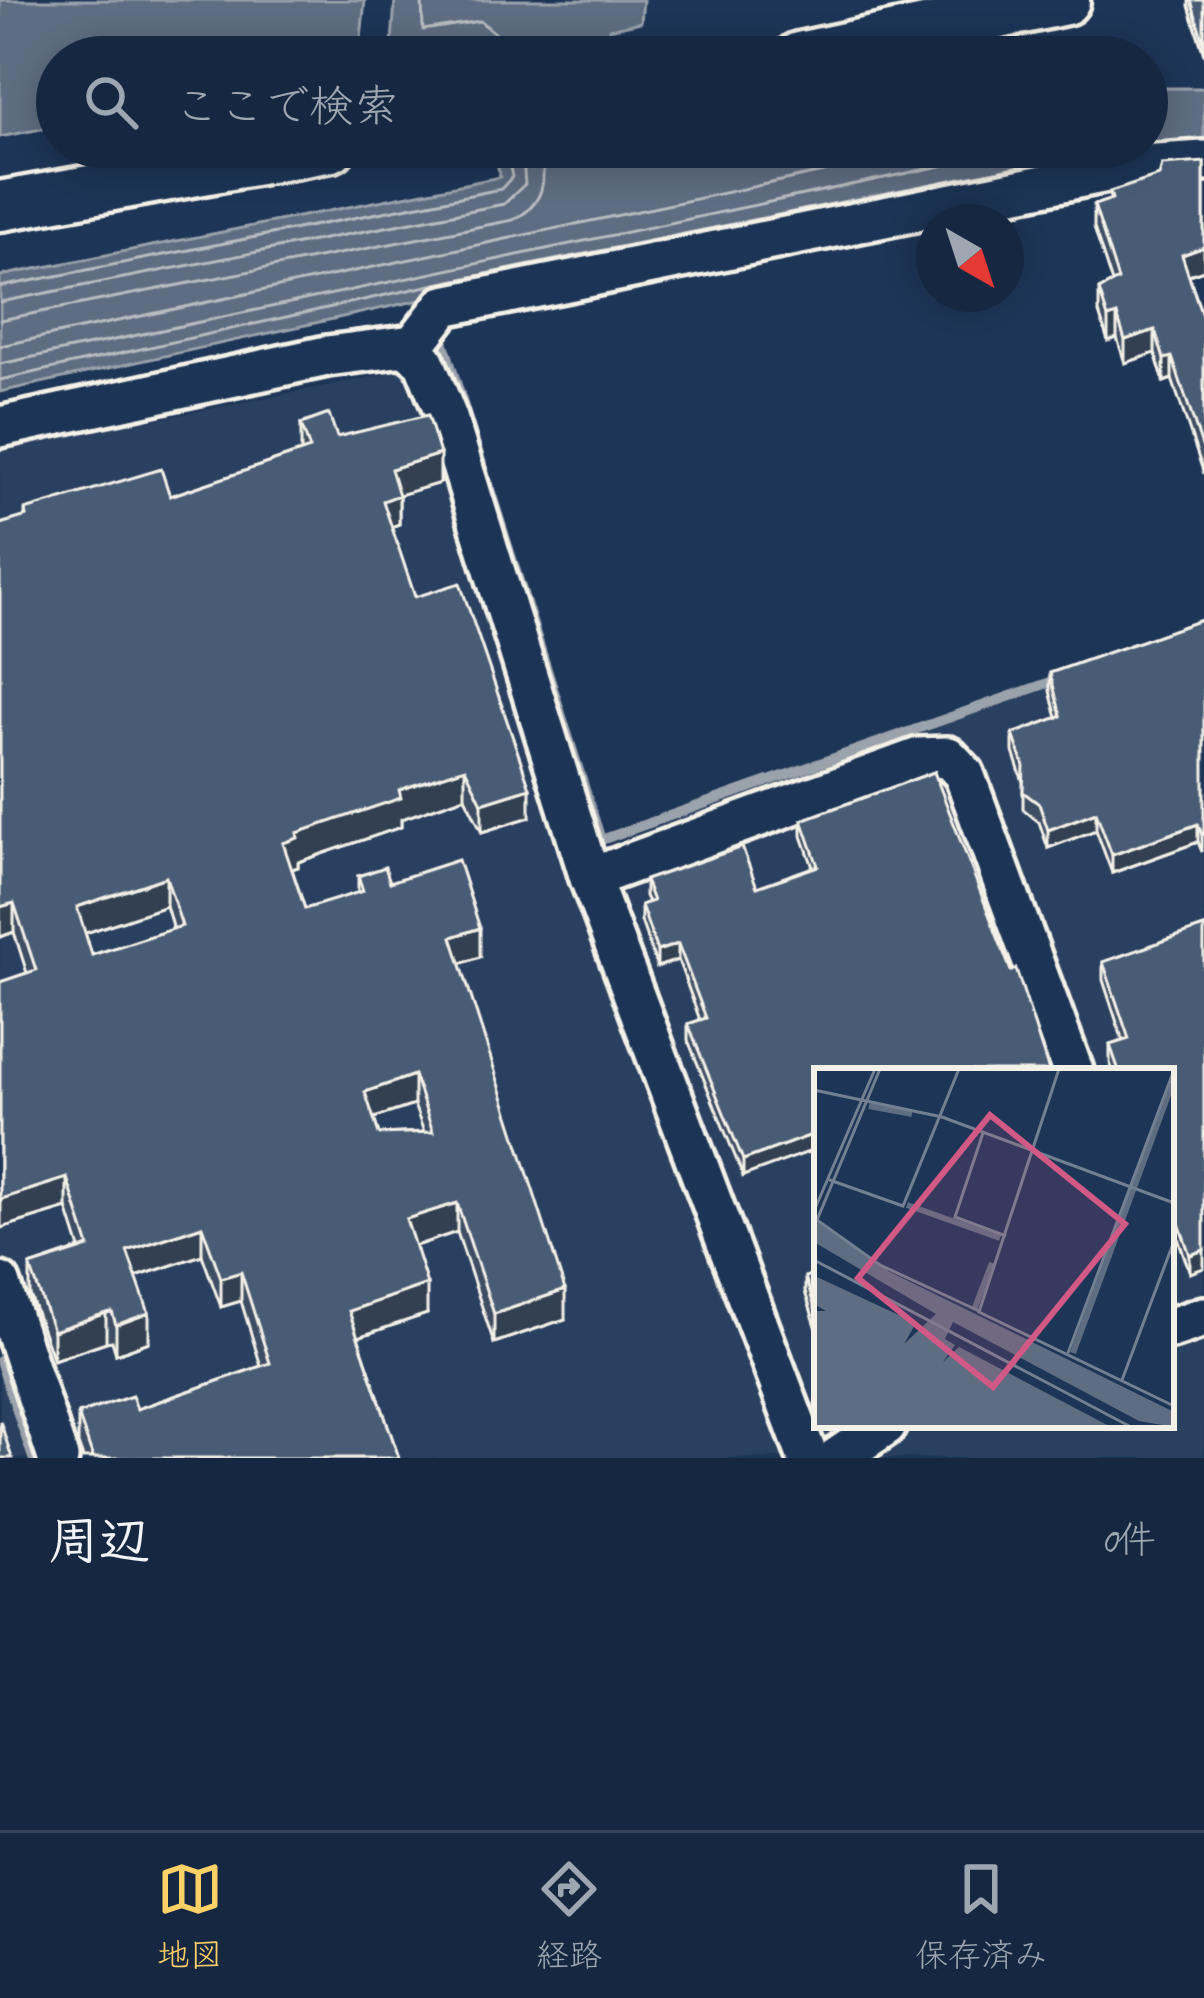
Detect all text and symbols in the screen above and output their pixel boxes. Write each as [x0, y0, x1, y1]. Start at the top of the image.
search box [36, 36, 1168, 168]
icon: search [78, 69, 144, 135]
text: ここで検索 [174, 78, 399, 135]
north arrow [916, 204, 1024, 312]
inset map [814, 1068, 1174, 1428]
text: 周辺 [48, 1509, 150, 1573]
text: 0件 [1099, 1516, 1156, 1565]
tab: 地図 [157, 1856, 223, 1976]
tab: 経路 [536, 1856, 602, 1976]
tab: 保存済み [915, 1856, 1047, 1976]

